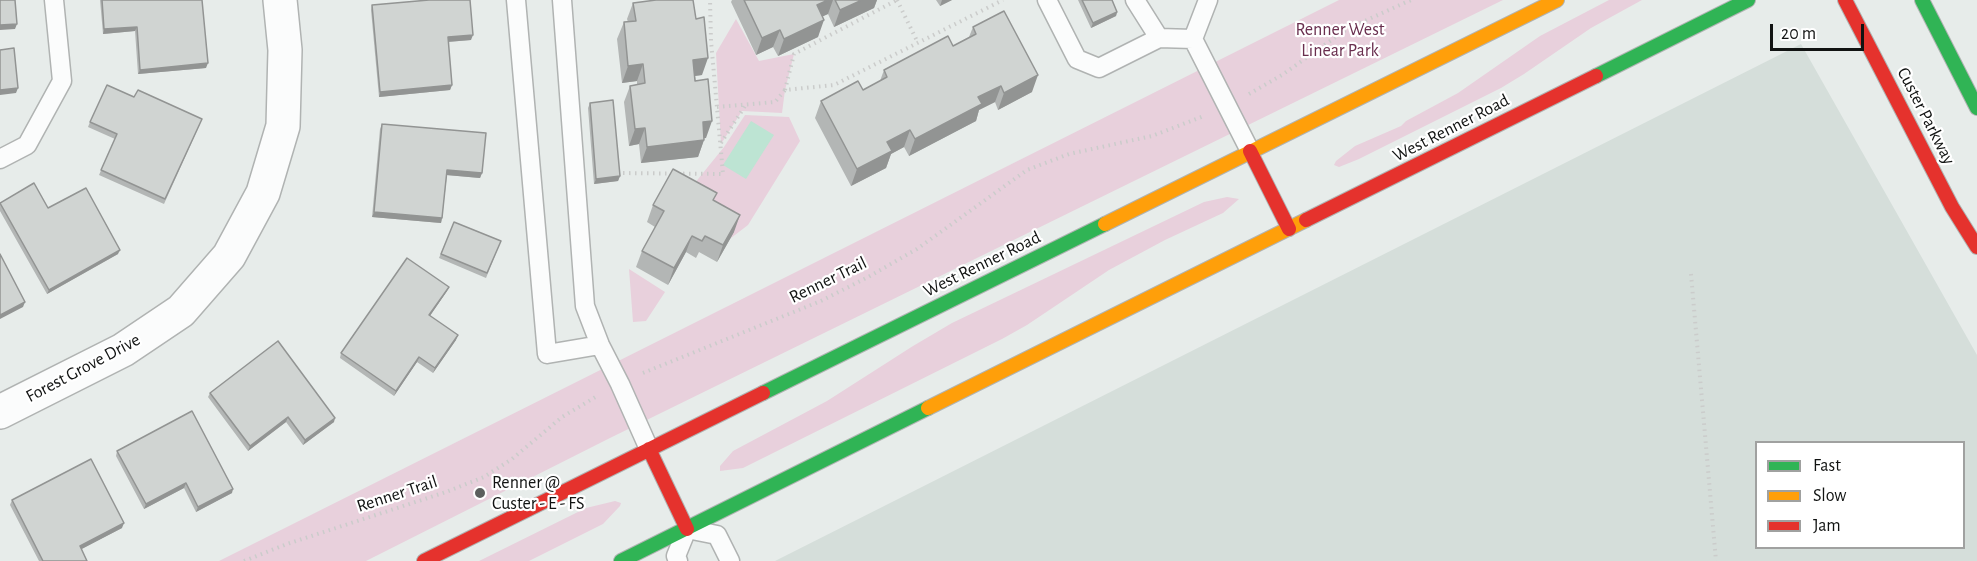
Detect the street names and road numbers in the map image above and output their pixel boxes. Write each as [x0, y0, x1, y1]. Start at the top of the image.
street label: Custer Parkway [1892, 64, 1960, 168]
street label: West Renner Road [1389, 89, 1513, 167]
street label: West Renner Road [920, 226, 1044, 302]
street label: Renner Trail [786, 252, 870, 308]
street label: Forest Grove Drive [22, 329, 144, 407]
street label: Renner Trail [354, 471, 440, 517]

